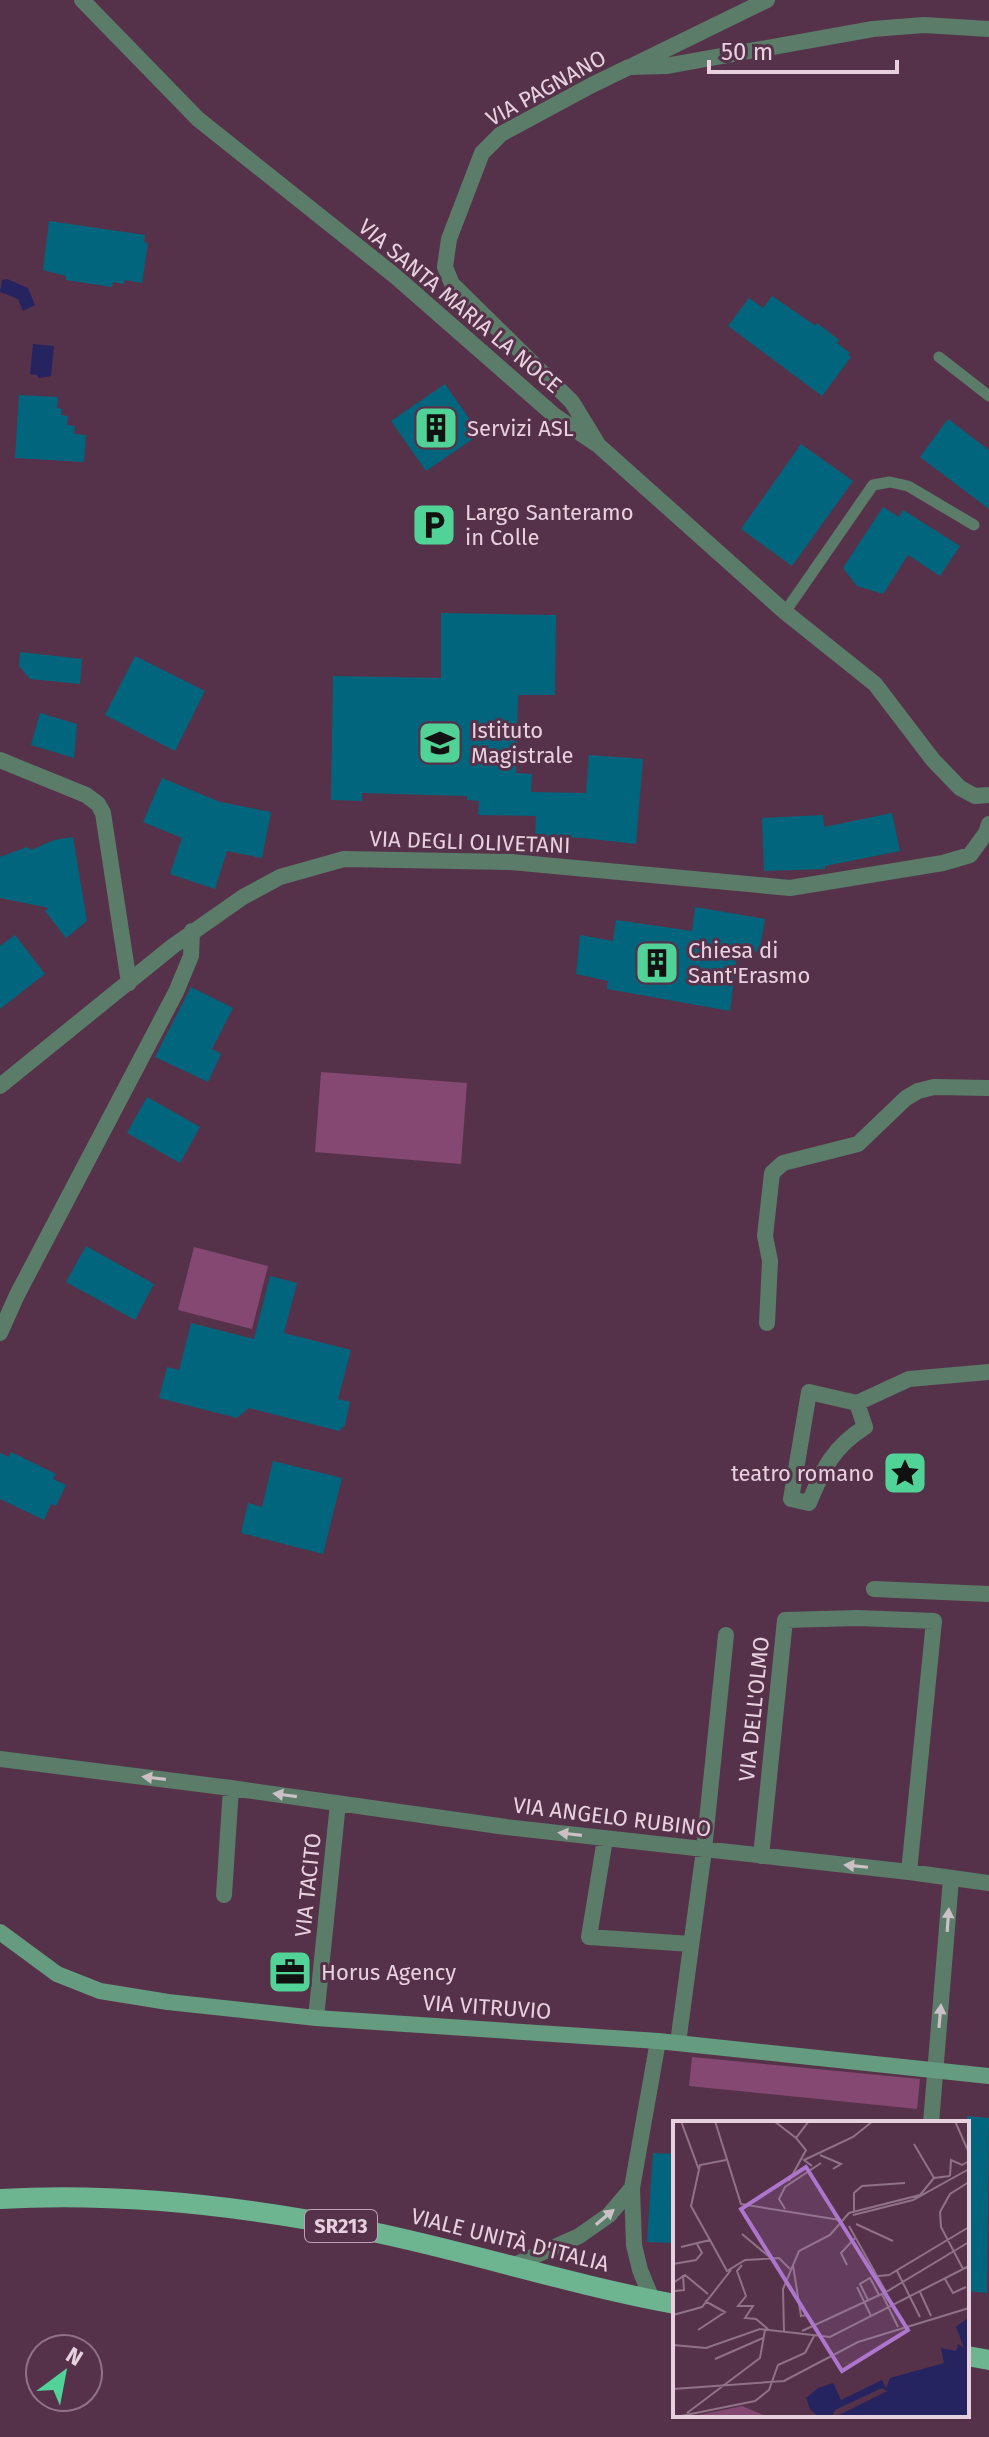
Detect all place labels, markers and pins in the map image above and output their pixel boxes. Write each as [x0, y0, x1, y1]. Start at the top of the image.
building icon: Servizi ASL [412, 404, 460, 452]
place label: Servizi ASL [467, 415, 574, 442]
place label: Largo Santeramo in Colle [465, 499, 633, 551]
parking icon: Largo Santeramo in Colle [410, 501, 458, 549]
place label: Istituto Magistrale [471, 717, 574, 769]
school or university icon: Istituto Magistrale [416, 719, 464, 767]
place label: Chiesa di Sant'Erasmo [688, 937, 810, 989]
building icon: Chiesa di Sant'Erasmo [633, 939, 681, 987]
place icon: teatro romano [881, 1449, 929, 1497]
place label: teatro romano [731, 1460, 874, 1487]
office icon: Horus Agency [266, 1948, 314, 1996]
place label: Horus Agency [321, 1959, 456, 1986]

